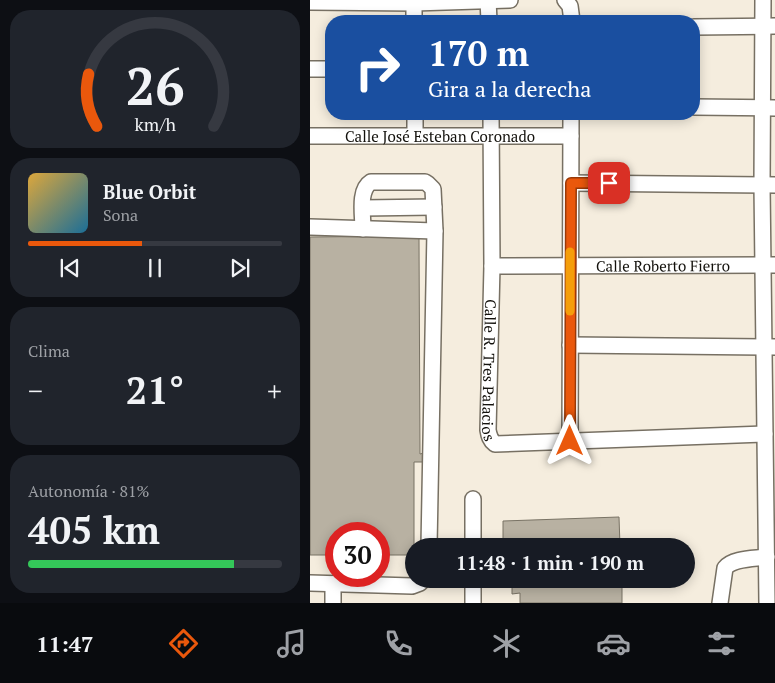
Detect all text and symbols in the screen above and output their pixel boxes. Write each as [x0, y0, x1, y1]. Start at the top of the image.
text: 170 m [428, 30, 529, 76]
icon: right [345, 35, 410, 100]
text: 26 [126, 51, 184, 120]
text: Gira a la derecha [428, 74, 591, 103]
text: km/h [134, 112, 176, 136]
street label: Calle José Esteban Coronado [345, 126, 535, 146]
pin [588, 162, 630, 204]
icon: arrive [595, 169, 623, 197]
text: Blue Orbit [103, 179, 196, 204]
text: Sona [103, 204, 138, 226]
icon: previous [56, 254, 84, 282]
icon: pause [141, 254, 169, 282]
icon: next [226, 254, 254, 282]
street label: Calle Roberto Fierro [596, 255, 730, 276]
street label: Calle R. Tres Palacios [477, 299, 501, 444]
text: Clima [28, 340, 70, 362]
text: 21° [126, 365, 184, 415]
text: − [28, 372, 43, 409]
text: + [267, 372, 282, 409]
position arrow [543, 414, 595, 466]
text: Autonomía · 81% [28, 480, 150, 502]
text: 405 km [28, 505, 160, 555]
speed limit sign: 30 [325, 522, 390, 587]
text: 11:48 · 1 min · 190 m [456, 550, 644, 575]
icon: directions [166, 626, 201, 661]
icon: music [274, 626, 309, 661]
icon: phone [381, 626, 416, 661]
icon: climate [489, 626, 524, 661]
icon: car [596, 626, 631, 661]
icon: filters [704, 626, 739, 661]
text: 11:47 [36, 629, 94, 658]

